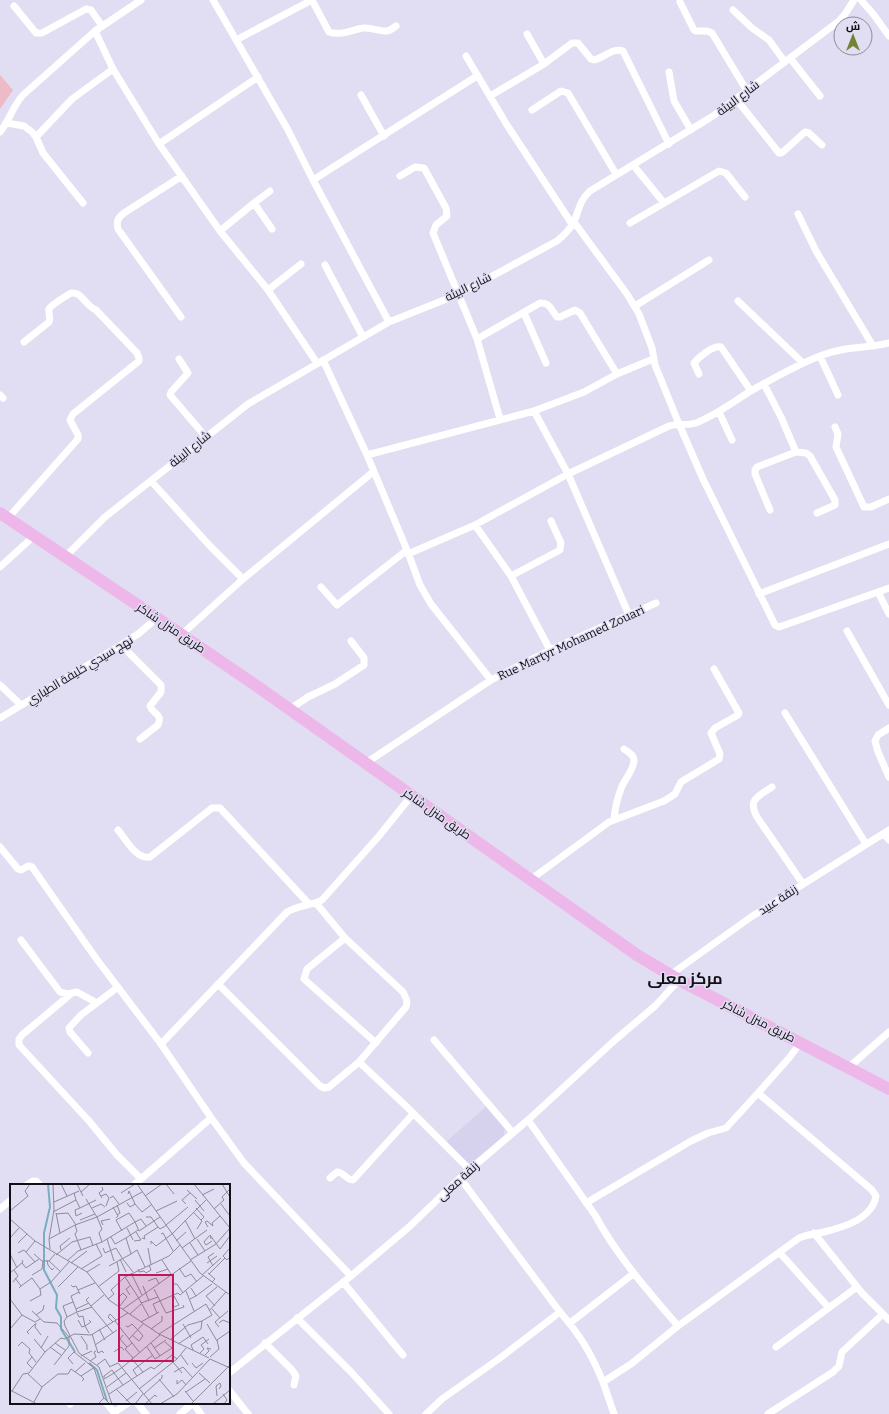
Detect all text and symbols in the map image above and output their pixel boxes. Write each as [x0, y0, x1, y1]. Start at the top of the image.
north arrow [833, 16, 873, 56]
text: ش [846, 20, 860, 33]
street label: شارع البيئة [714, 77, 763, 119]
street label: شارع البيئة [443, 270, 494, 305]
street label: شارع البيئة [166, 428, 214, 471]
street label: طريق منزل شاكر [133, 599, 208, 656]
street label: Rue Martyr Mohamed Zouari [495, 603, 647, 683]
street label: نهج سيدي خليفة الطياري [24, 633, 137, 710]
street label: طريق منزل شاكر [400, 785, 474, 843]
street label: زنقة عبيد [756, 882, 800, 918]
district label: مركز معلى [647, 969, 723, 988]
street label: طريق منزل شاكر [719, 996, 798, 1045]
street label: زنقة معلى [434, 1159, 482, 1203]
inset map [10, 1184, 230, 1404]

